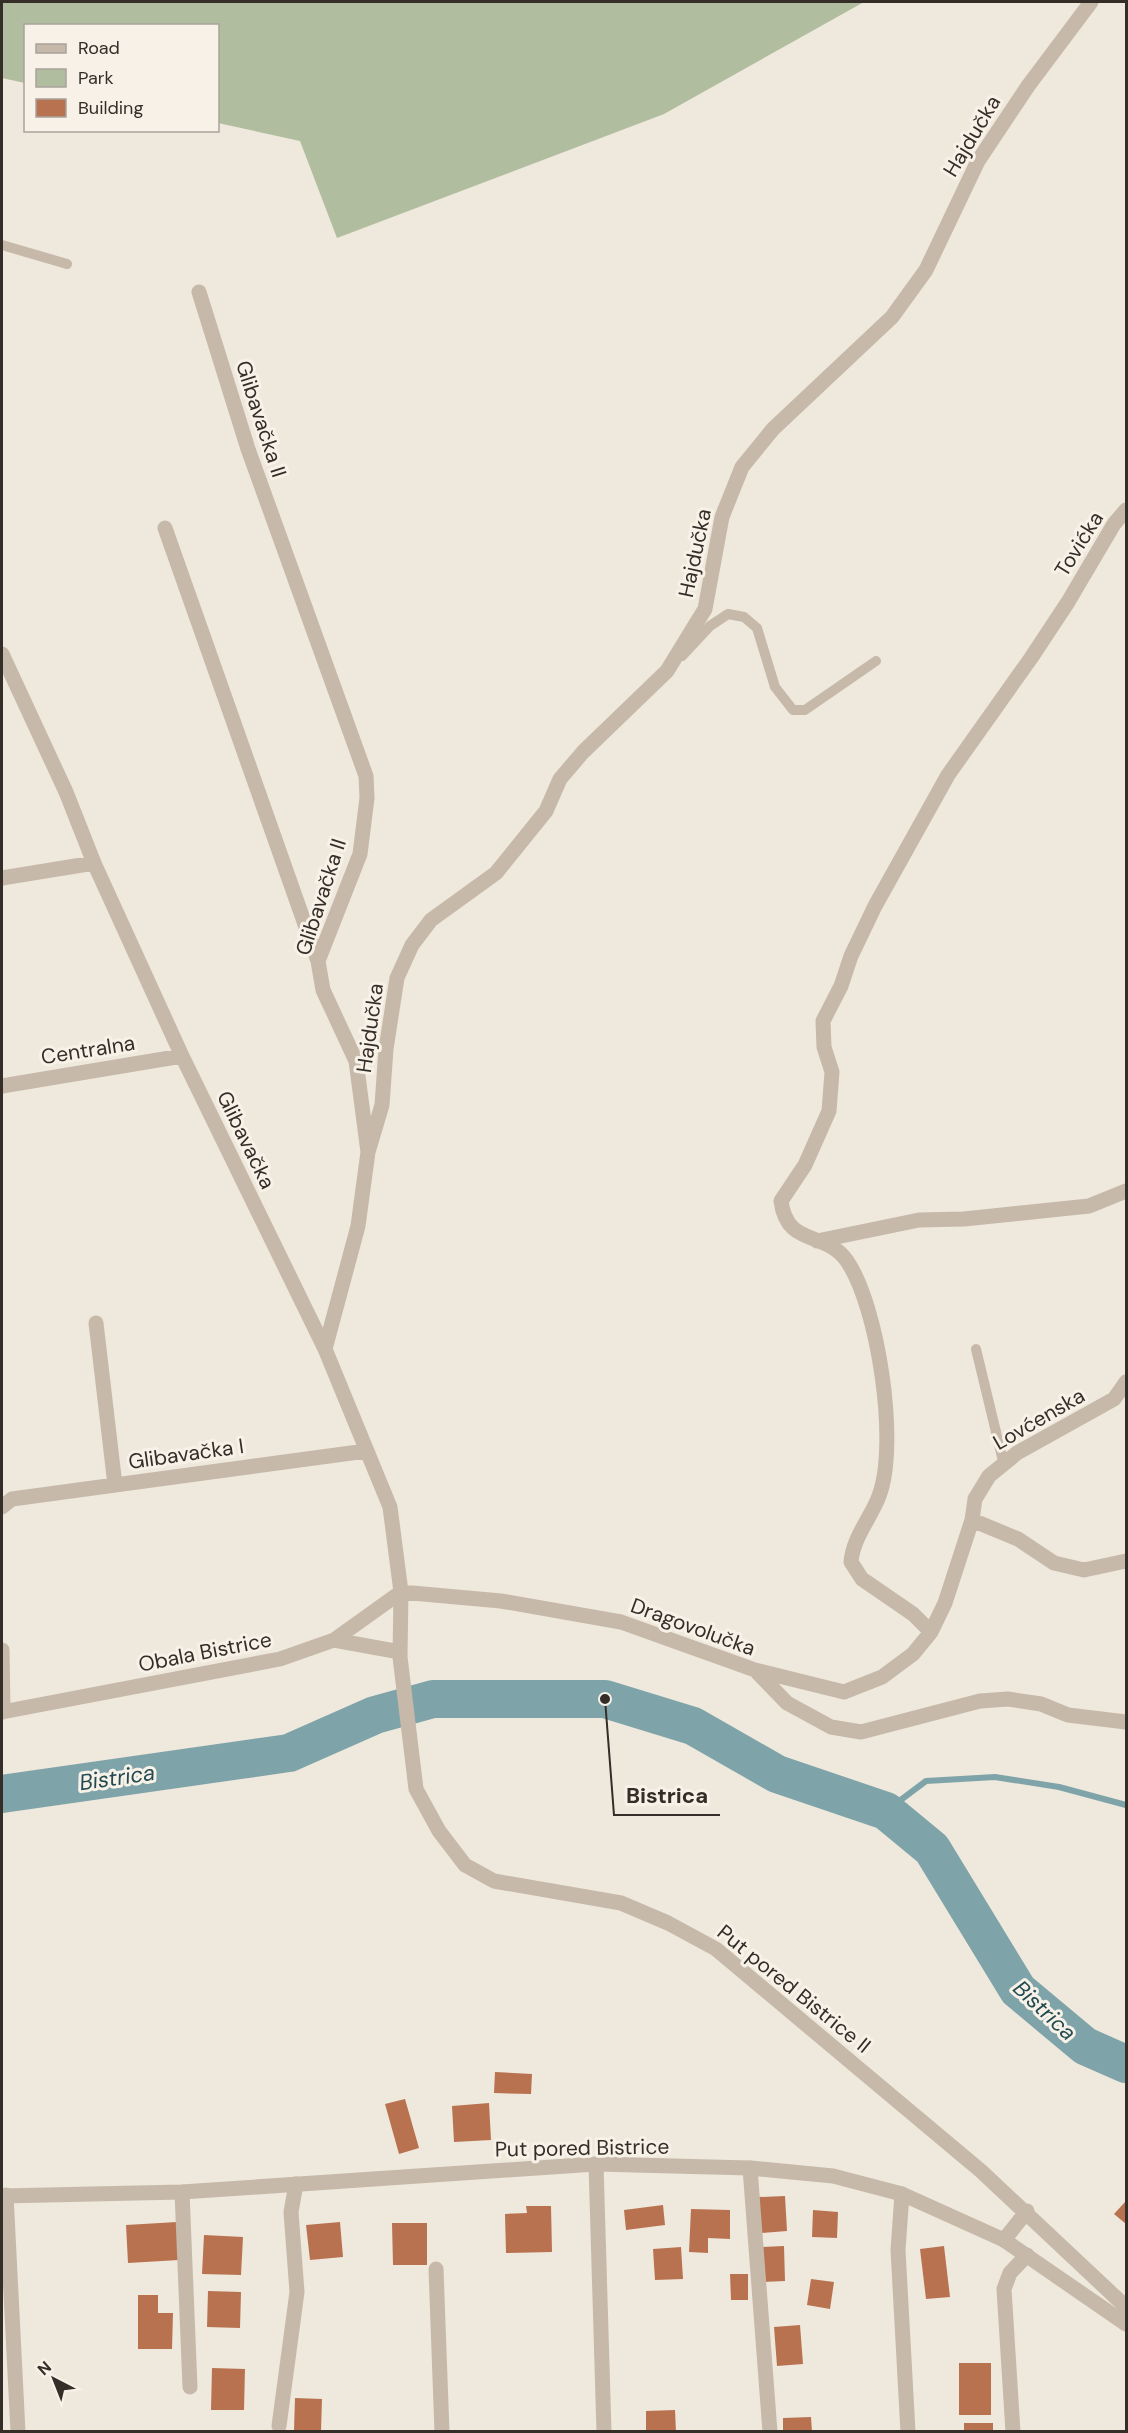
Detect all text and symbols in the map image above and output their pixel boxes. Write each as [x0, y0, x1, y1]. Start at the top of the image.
legend [24, 24, 219, 132]
text: Road [78, 36, 120, 60]
text: Park [78, 66, 114, 90]
street label: Hajdučka [937, 90, 1007, 182]
text: Building [78, 96, 143, 120]
street label: Glibavačka II [229, 357, 293, 481]
street label: Hajdučka [672, 506, 718, 600]
street label: Tovićka [1048, 506, 1110, 582]
street label: Glibavačka II [289, 835, 353, 959]
street label: Hajdučka [350, 982, 390, 1074]
street label: Centralna [39, 1029, 137, 1071]
street label: Glibavačka [210, 1086, 282, 1194]
street label: Lovćenska [988, 1381, 1090, 1457]
street label: Glibavačka I [127, 1432, 245, 1476]
street label: Dragovolučka [627, 1592, 759, 1662]
street label: Obala Bistrice [136, 1625, 274, 1679]
water label: Bistrica [77, 1758, 157, 1797]
callout: Bistrica [614, 1775, 720, 1815]
text: Bistrica [626, 1781, 708, 1810]
street label: Put pored Bistrice II [711, 1918, 877, 2060]
water label: Bistrica [1007, 1974, 1082, 2047]
street label: Put pored Bistrice [495, 2132, 670, 2164]
north arrow [24, 2349, 84, 2409]
text: N [33, 2357, 56, 2380]

